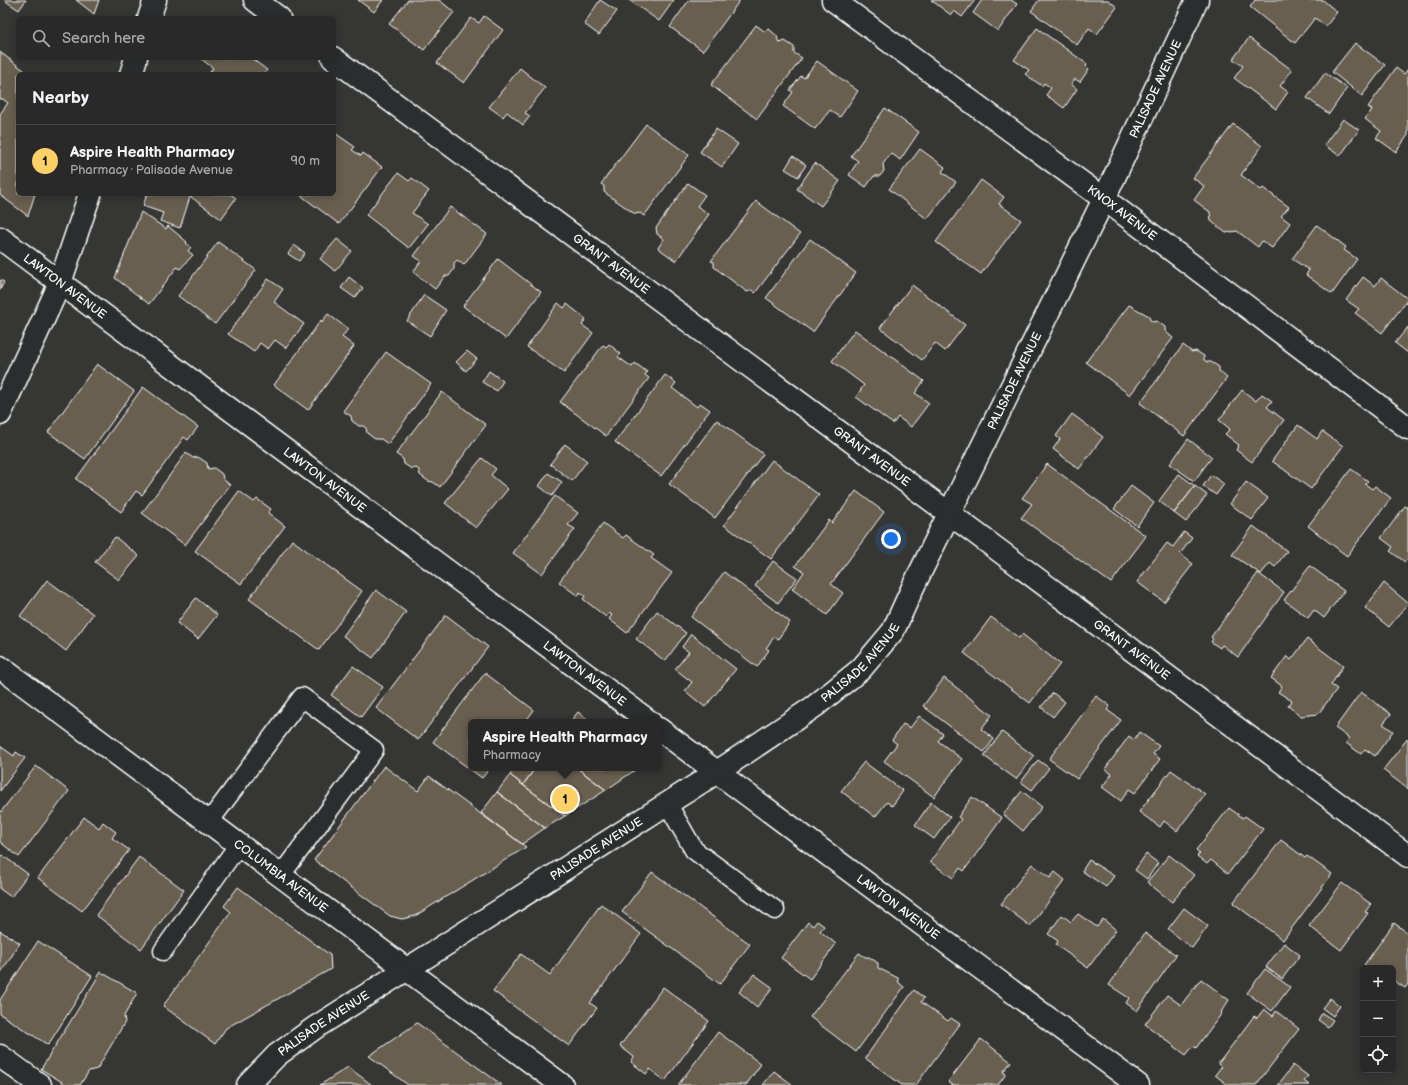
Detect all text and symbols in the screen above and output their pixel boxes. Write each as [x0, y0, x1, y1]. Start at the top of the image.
search box [16, 16, 336, 60]
icon: search [30, 27, 52, 49]
text: Search here [62, 29, 145, 48]
street label: PALISADE AVENUE [1126, 37, 1185, 141]
text: Nearby [32, 88, 89, 108]
text: Aspire Health Pharmacy [70, 143, 235, 162]
text: 1 [42, 153, 48, 169]
text: 90 m [291, 153, 320, 169]
text: Pharmacy · Palisade Avenue [70, 162, 233, 178]
street label: KNOX AVENUE [1084, 182, 1160, 244]
street label: GRANT AVENUE [570, 230, 653, 297]
street label: LAWTON AVENUE [20, 251, 110, 322]
street label: PALISADE AVENUE [984, 330, 1045, 432]
street label: GRANT AVENUE [830, 423, 913, 490]
street label: LAWTON AVENUE [280, 444, 369, 516]
your location [881, 529, 901, 549]
street label: GRANT AVENUE [1090, 616, 1173, 683]
street label: PALISADE AVENUE [818, 621, 903, 706]
street label: LAWTON AVENUE [540, 638, 629, 709]
popup [468, 719, 662, 771]
text: Aspire Health Pharmacy [483, 728, 647, 747]
text: Pharmacy [483, 747, 541, 763]
pin: 1 [552, 784, 578, 814]
street label: PALISADE AVENUE [547, 814, 645, 884]
street label: COLUMBIA AVENUE [231, 836, 331, 916]
street label: LAWTON AVENUE [854, 871, 943, 943]
map controls [1360, 965, 1396, 1073]
button: + [1360, 965, 1396, 1001]
street label: PALISADE AVENUE [275, 988, 372, 1059]
button: − [1360, 1001, 1396, 1037]
button: locate [1360, 1037, 1396, 1073]

